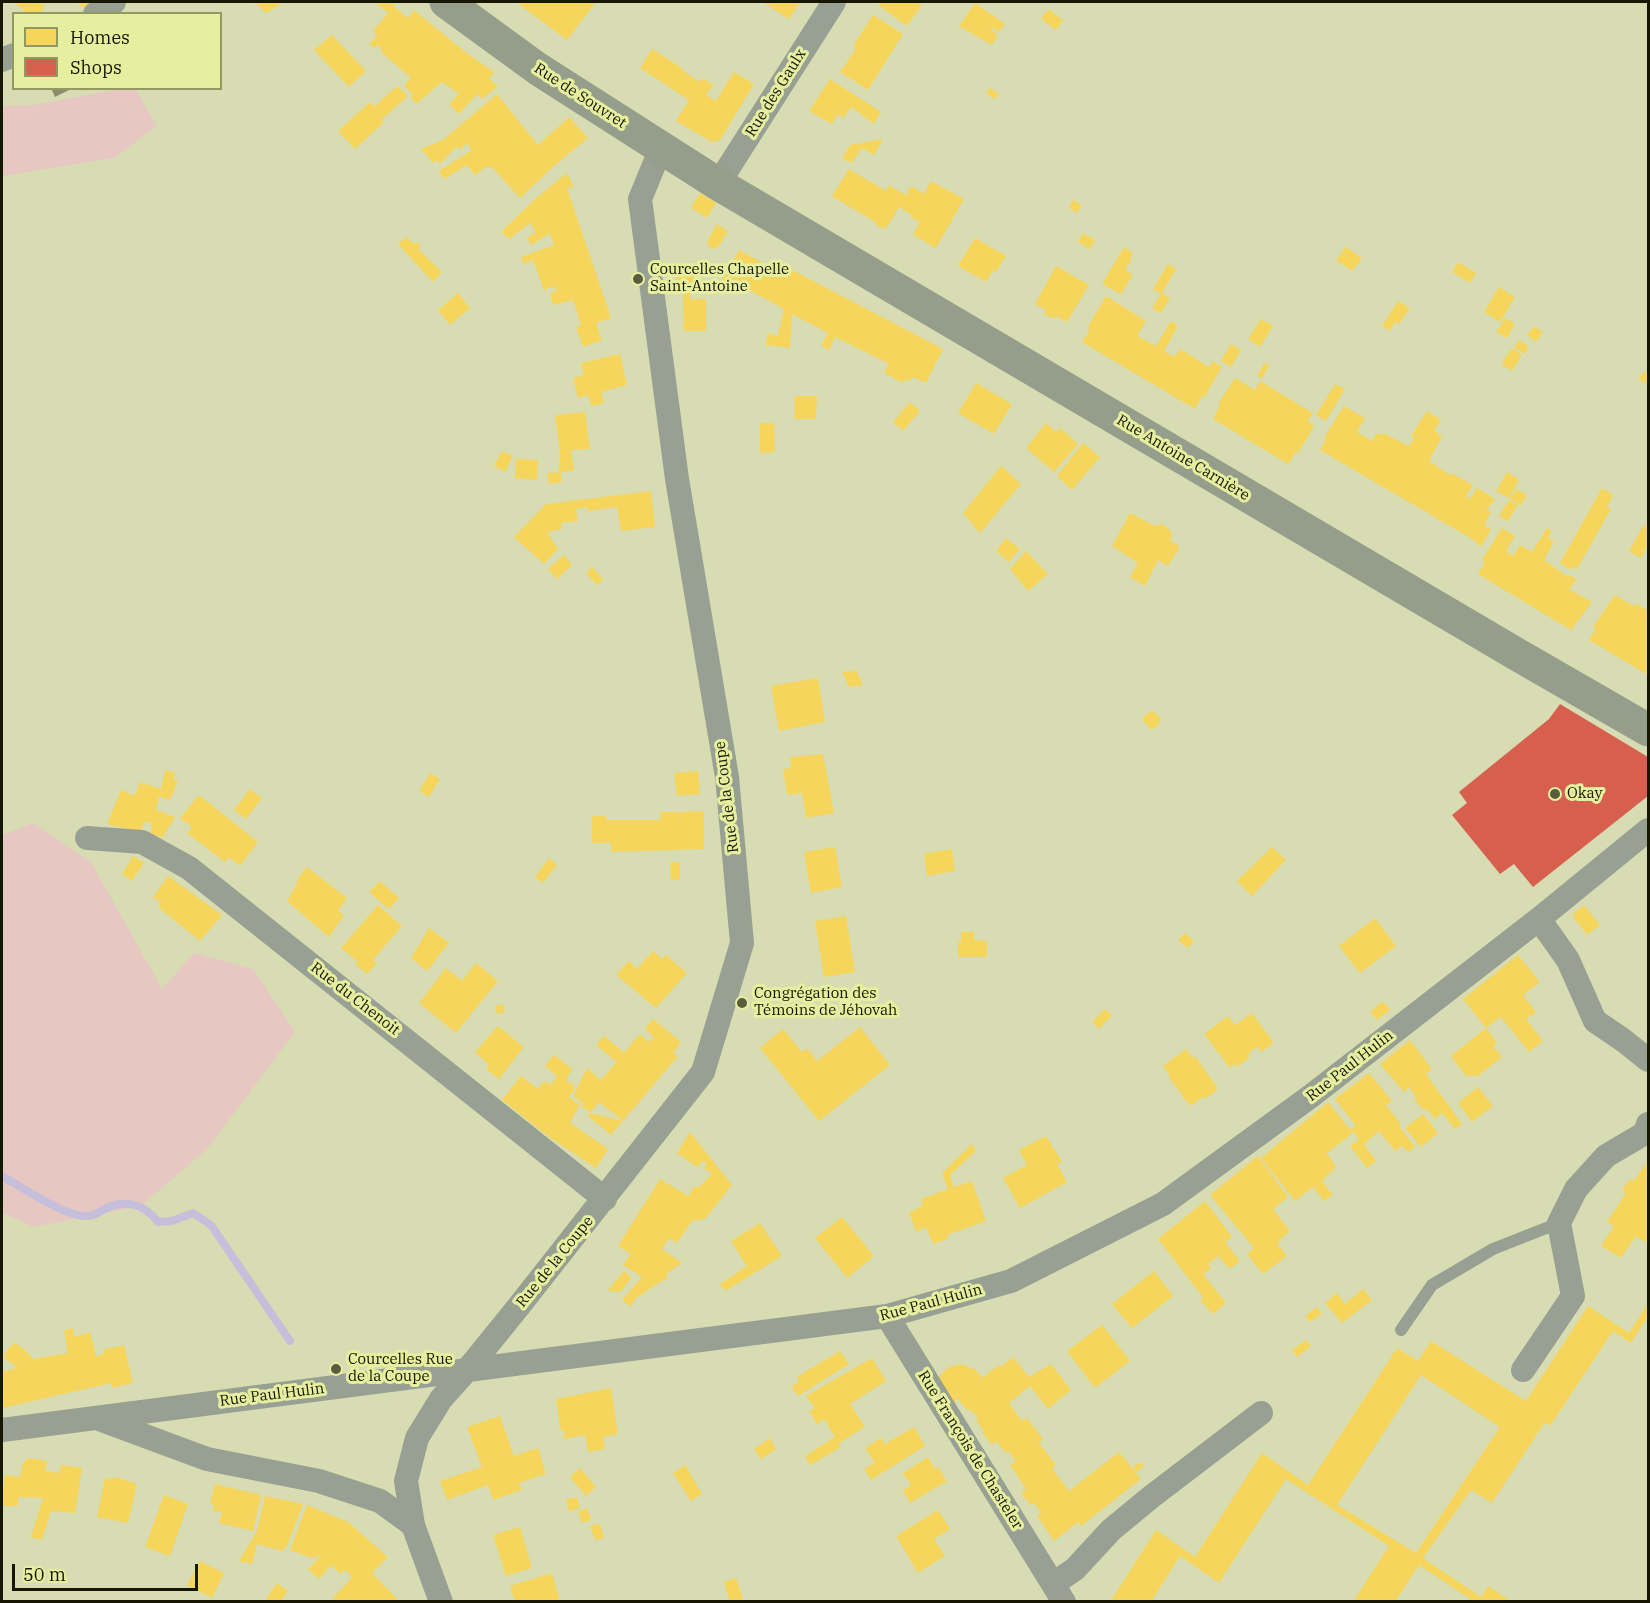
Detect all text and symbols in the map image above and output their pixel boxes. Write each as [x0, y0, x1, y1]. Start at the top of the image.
legend [12, 12, 222, 90]
text: Homes [70, 26, 130, 49]
street label: Rue des Gaulx [742, 46, 810, 140]
text: Shops [70, 56, 122, 79]
street label: Rue de Souvret [531, 60, 629, 132]
place label: Courcelles Chapelle Saint-Antoine [650, 261, 789, 296]
marker: Courcelles Chapelle Saint-Antoine [631, 272, 645, 286]
street label: Rue Antoine Carnière [1113, 411, 1253, 505]
street label: Rue de la Coupe [711, 740, 743, 854]
place label: Okay [1567, 785, 1603, 803]
marker: Okay [1548, 787, 1562, 801]
street label: Rue du Chenoit [307, 959, 403, 1039]
place label: Congrégation des Témoins de Jéhovah [754, 985, 897, 1020]
marker: Congrégation des Témoins de Jéhovah [735, 996, 749, 1010]
street label: Rue Paul Hulin [1303, 1027, 1397, 1105]
street label: Rue de la Coupe [513, 1213, 597, 1311]
street label: Rue Paul Hulin [878, 1281, 984, 1325]
place label: Courcelles Rue de la Coupe [348, 1351, 453, 1386]
marker: Courcelles Rue de la Coupe [329, 1362, 343, 1376]
street label: Rue François de Chasteler [914, 1367, 1026, 1533]
street label: Rue Paul Hulin [219, 1380, 325, 1410]
scale bar [15, 1552, 201, 1590]
text: 50 m [23, 1563, 66, 1586]

